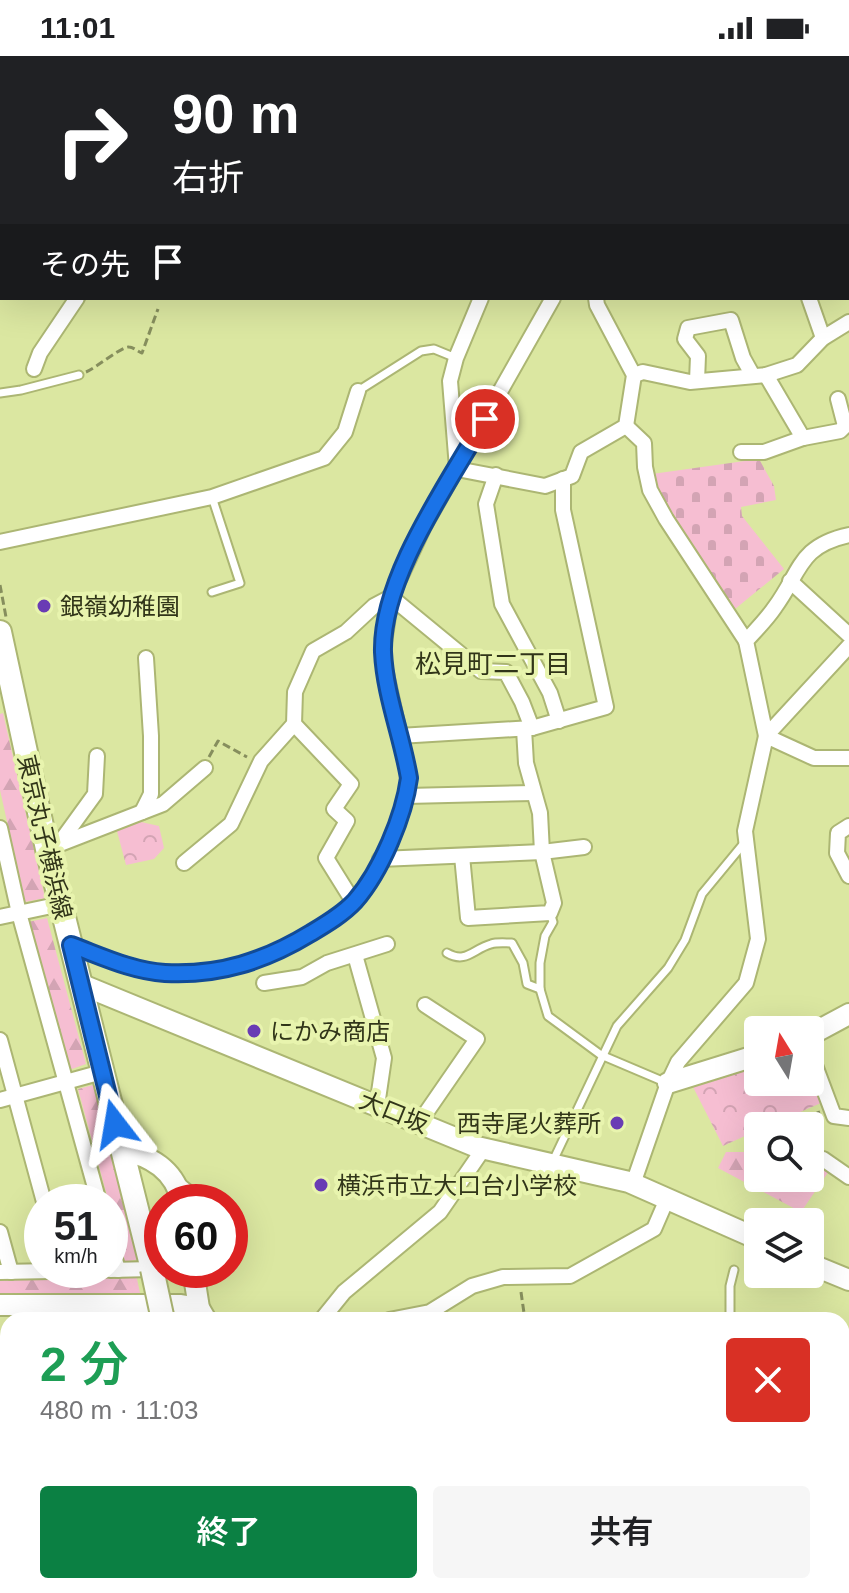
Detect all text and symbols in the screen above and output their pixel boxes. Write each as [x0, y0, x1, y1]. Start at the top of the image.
text: 11:01 [40, 11, 115, 44]
text: 90 m [172, 82, 300, 145]
icon: right [40, 88, 144, 192]
text: 右折 [172, 157, 244, 198]
icon: arrive [146, 240, 190, 284]
text: その先 [40, 248, 130, 281]
pin [451, 385, 519, 453]
icon: arrive [463, 397, 507, 441]
place label: 銀嶺幼稚園 [60, 593, 180, 620]
marker: 銀嶺幼稚園 [35, 597, 53, 615]
district label: 松見町二丁目 [415, 649, 571, 679]
street label: 東京丸子横浜線 [13, 752, 77, 922]
north arrow [744, 1016, 824, 1096]
map controls [744, 1016, 824, 1288]
place label: にかみ商店 [270, 1018, 390, 1045]
marker: にかみ商店 [245, 1022, 263, 1040]
position arrow [73, 1082, 157, 1166]
street label: 大口坂 [356, 1086, 432, 1138]
place label: 西寺尾火葬所 [457, 1110, 601, 1137]
button: search [744, 1112, 824, 1192]
marker: 西寺尾火葬所 [608, 1114, 626, 1132]
place label: 横浜市立大口台小学校 [337, 1172, 577, 1199]
marker: 横浜市立大口台小学校 [312, 1176, 330, 1194]
speed limit sign: 60 [144, 1184, 248, 1288]
text: 51 [54, 1204, 98, 1248]
button: layers [744, 1208, 824, 1288]
text: km/h [54, 1245, 98, 1267]
text: 2 分 [40, 1338, 128, 1391]
button: close [726, 1338, 810, 1422]
text: 480 m · 11:03 [40, 1395, 199, 1425]
button: 終了 [40, 1486, 417, 1578]
button: 共有 [433, 1486, 810, 1578]

